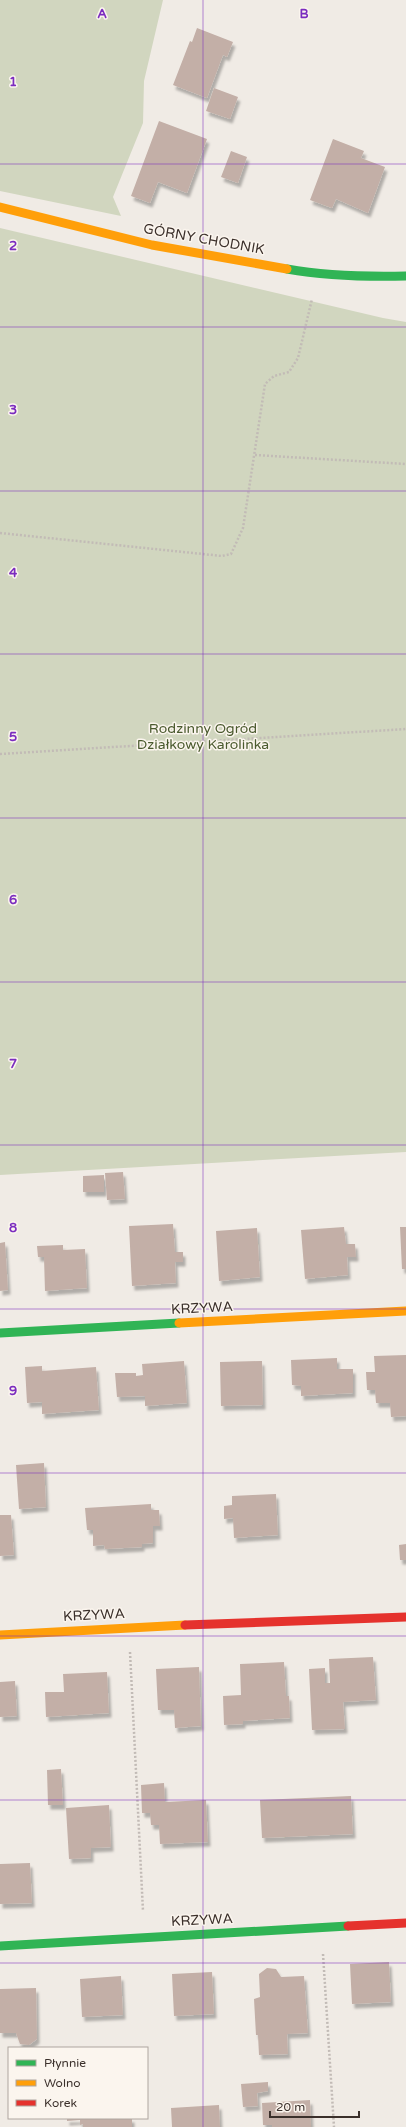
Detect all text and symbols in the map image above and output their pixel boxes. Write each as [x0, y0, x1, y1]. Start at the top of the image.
text: A [97, 6, 107, 22]
text: B [299, 6, 309, 22]
text: 1 [9, 74, 17, 90]
street label: GÓRNY CHODNIK [142, 220, 266, 258]
text: 2 [9, 238, 17, 254]
text: 3 [9, 402, 17, 418]
text: 4 [9, 565, 18, 581]
park label: Rodzinny Ogród Działkowy Karolinka [137, 720, 269, 753]
text: 5 [9, 729, 17, 745]
text: 6 [9, 892, 17, 908]
text: 7 [9, 1056, 17, 1072]
text: 8 [9, 1220, 17, 1236]
street label: KRZYWA [171, 1298, 233, 1318]
text: 9 [9, 1383, 17, 1399]
street label: KRZYWA [63, 1605, 125, 1625]
street label: KRZYWA [171, 1910, 233, 1930]
legend [8, 2047, 148, 2119]
text: Płynnie [44, 2056, 86, 2070]
text: Wolno [44, 2076, 80, 2090]
scale bar [270, 2093, 359, 2119]
text: Korek [44, 2096, 78, 2110]
text: 20 m [276, 2100, 305, 2114]

